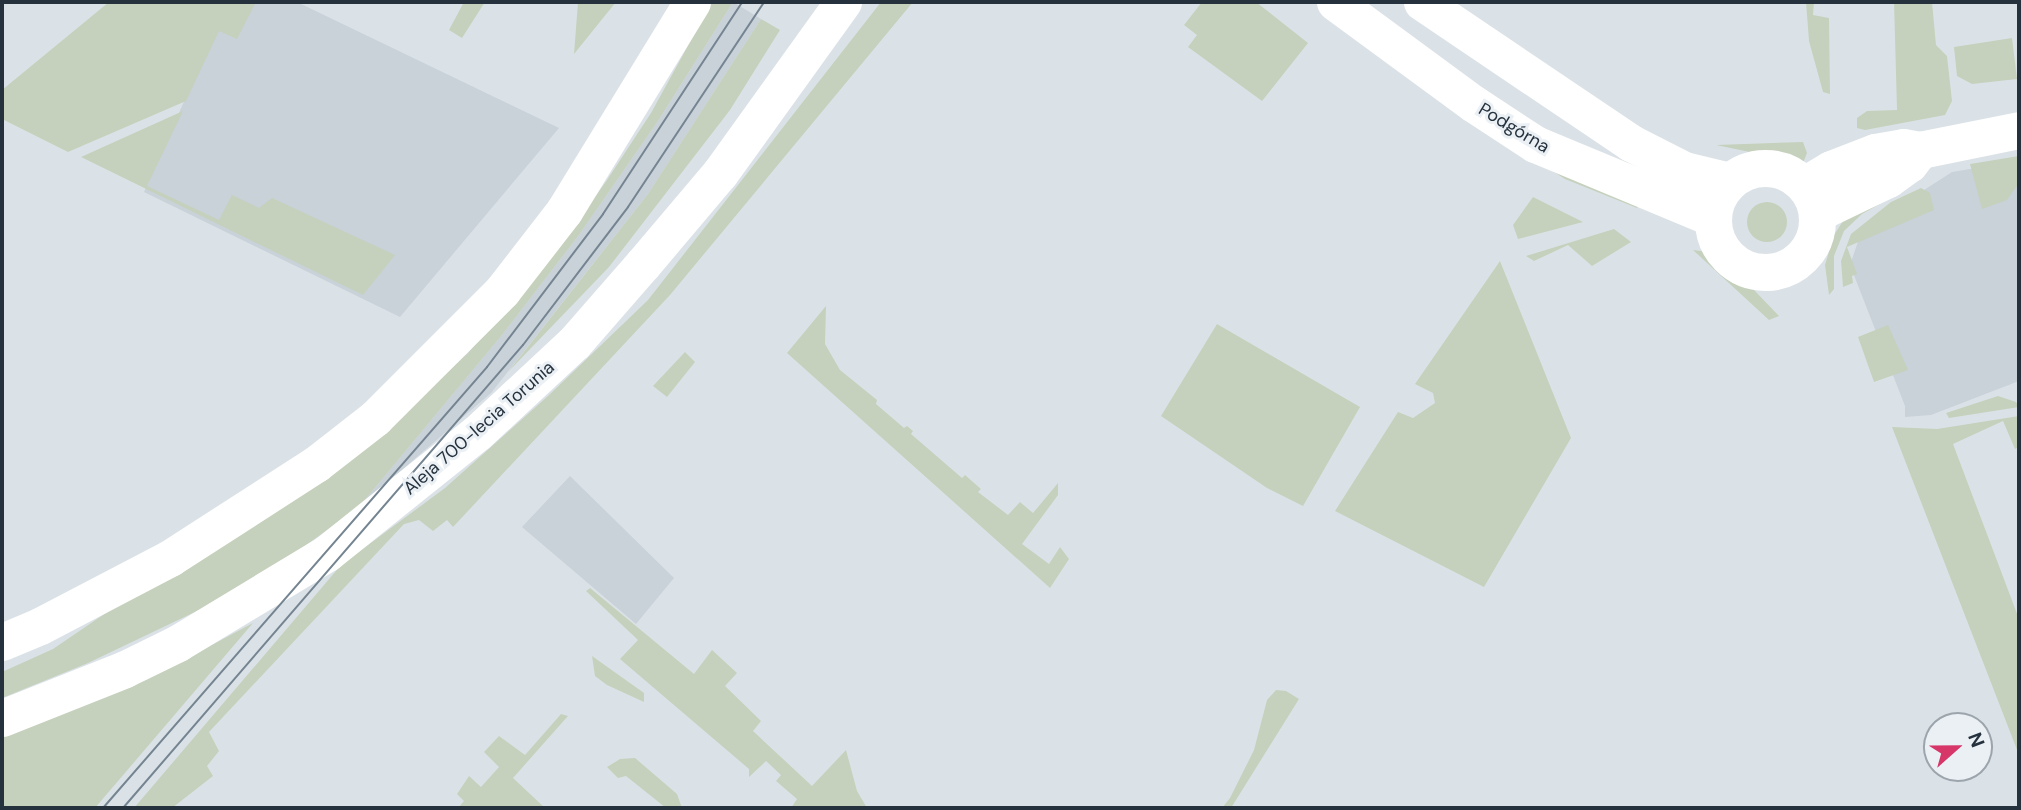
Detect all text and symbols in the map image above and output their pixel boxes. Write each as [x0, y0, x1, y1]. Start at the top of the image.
street label: Podgórna [1475, 98, 1553, 158]
street label: Aleja 700-lecia Torunia [399, 357, 559, 499]
north arrow [1923, 712, 1993, 782]
text: N [1962, 729, 1990, 751]

